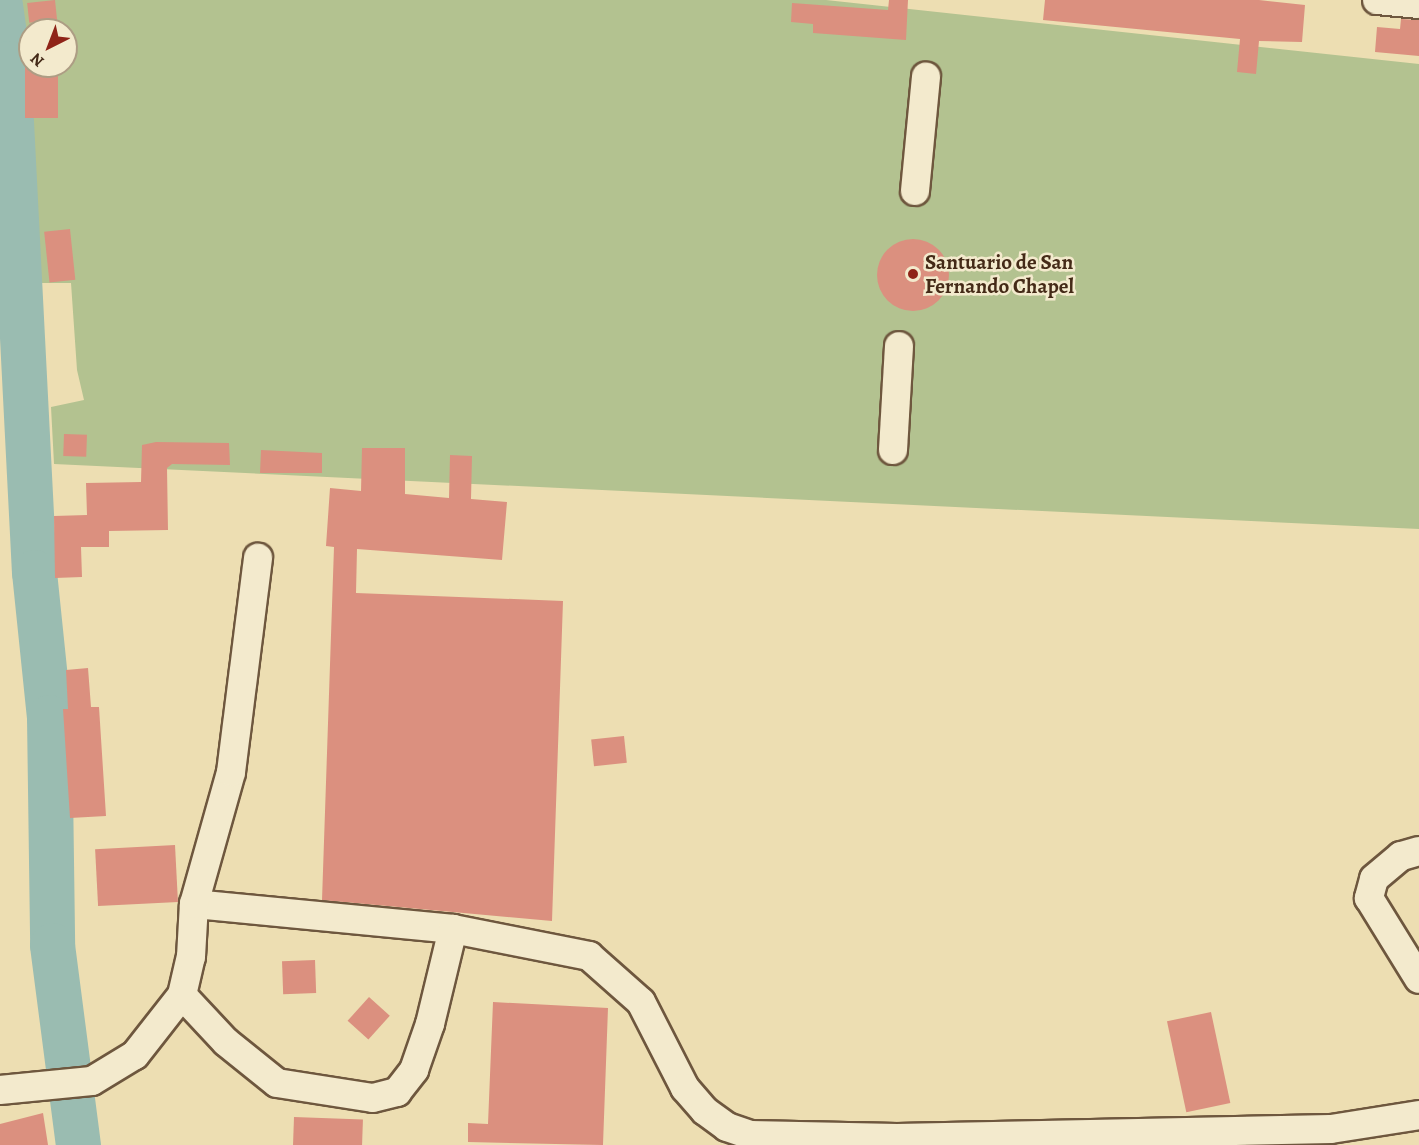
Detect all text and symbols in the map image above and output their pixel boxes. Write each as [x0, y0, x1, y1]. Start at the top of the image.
north arrow [18, 18, 78, 78]
text: N [26, 48, 49, 72]
place label: Santuario de San Fernando Chapel [925, 249, 1074, 299]
marker: Santuario de San Fernando Chapel [906, 267, 920, 281]

